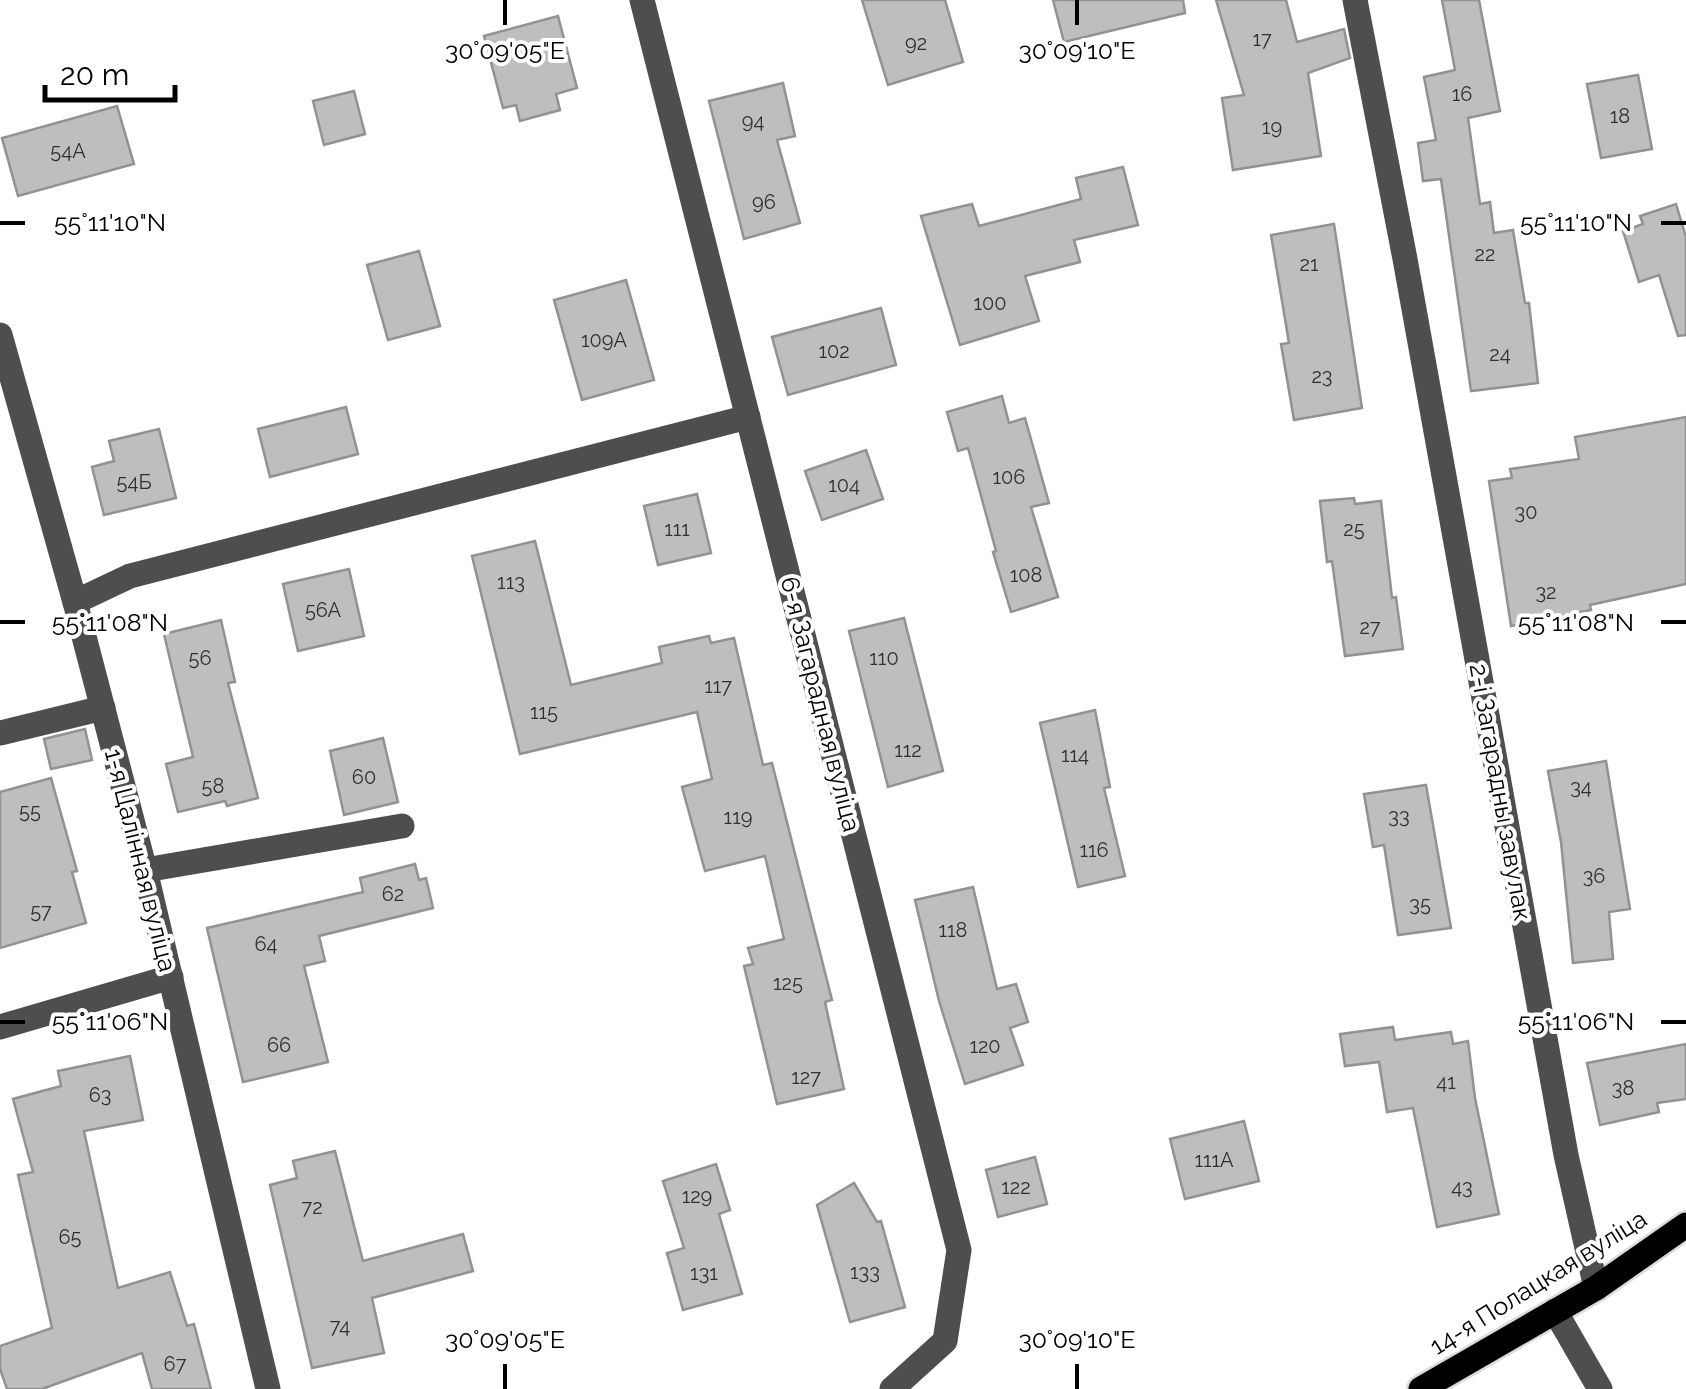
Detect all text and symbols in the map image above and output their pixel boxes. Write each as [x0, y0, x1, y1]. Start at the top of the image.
house number: 17 [1252, 27, 1272, 51]
house number: 92 [905, 31, 927, 55]
text: 30°09'05"E [445, 35, 565, 65]
text: 30°09'10"E [1018, 35, 1136, 65]
scale bar [45, 40, 175, 102]
text: 20 m [60, 57, 129, 92]
house number: 16 [1452, 82, 1472, 106]
house number: 18 [1610, 104, 1630, 128]
house number: 94 [742, 109, 764, 133]
house number: 19 [1262, 115, 1282, 139]
house number: 54А [50, 139, 86, 163]
house number: 96 [752, 190, 776, 214]
text: 55°11'10"N [54, 207, 166, 237]
text: 55°11'10"N [1520, 207, 1632, 237]
house number: 22 [1475, 242, 1495, 266]
house number: 21 [1300, 252, 1319, 276]
house number: 100 [973, 291, 1007, 315]
house number: 109А [581, 328, 627, 352]
house number: 102 [818, 339, 850, 363]
house number: 24 [1489, 342, 1511, 366]
house number: 23 [1311, 364, 1333, 388]
house number: 106 [993, 465, 1025, 489]
house number: 54Б [117, 470, 151, 494]
house number: 104 [828, 473, 860, 497]
house number: 30 [1515, 500, 1537, 524]
house number: 111 [664, 517, 690, 541]
house number: 25 [1343, 517, 1365, 541]
house number: 108 [1010, 563, 1042, 587]
house number: 113 [497, 570, 525, 594]
street label: 6-я Загарадная вуліца [775, 573, 867, 835]
house number: 32 [1535, 580, 1557, 604]
house number: 56А [305, 598, 342, 622]
text: 55°11'08"N [52, 607, 168, 637]
text: 55°11'08"N [1518, 607, 1634, 637]
house number: 27 [1359, 615, 1381, 639]
house number: 56 [189, 646, 211, 670]
house number: 110 [869, 646, 899, 670]
street label: 2-і Загарадны завулак [1464, 661, 1538, 923]
house number: 117 [704, 674, 732, 698]
house number: 115 [530, 700, 558, 724]
house number: 112 [894, 738, 922, 762]
house number: 114 [1061, 743, 1089, 767]
street label: 1-я Цалінная вуліца [99, 745, 183, 975]
house number: 60 [352, 765, 376, 789]
house number: 58 [202, 774, 224, 798]
house number: 34 [1570, 775, 1592, 799]
house number: 55 [19, 799, 41, 823]
house number: 33 [1388, 804, 1410, 828]
house number: 119 [724, 805, 752, 829]
house number: 116 [1079, 838, 1109, 862]
house number: 36 [1583, 864, 1605, 888]
house number: 62 [382, 882, 404, 906]
house number: 35 [1409, 892, 1431, 916]
house number: 57 [30, 899, 52, 923]
house number: 118 [939, 918, 967, 942]
house number: 64 [255, 932, 278, 956]
house number: 125 [773, 971, 803, 995]
text: 55°11'06"N [52, 1006, 168, 1036]
text: 55°11'06"N [1518, 1006, 1634, 1036]
house number: 66 [267, 1033, 291, 1057]
house number: 120 [969, 1034, 1001, 1058]
house number: 127 [791, 1065, 821, 1089]
house number: 41 [1436, 1070, 1456, 1094]
house number: 38 [1612, 1076, 1634, 1100]
house number: 63 [89, 1083, 111, 1107]
house number: 111А [1194, 1148, 1234, 1172]
house number: 122 [1001, 1175, 1031, 1199]
house number: 43 [1451, 1175, 1473, 1199]
house number: 129 [682, 1184, 712, 1208]
house number: 72 [301, 1195, 323, 1219]
street label: 14-я Полацкая вуліца [1424, 1203, 1652, 1361]
house number: 65 [59, 1225, 82, 1249]
house number: 133 [850, 1260, 880, 1284]
house number: 131 [690, 1261, 718, 1285]
house number: 74 [330, 1314, 350, 1338]
text: 30°09'05"E [445, 1324, 565, 1354]
text: 30°09'10"E [1018, 1324, 1136, 1354]
house number: 67 [164, 1352, 187, 1376]

